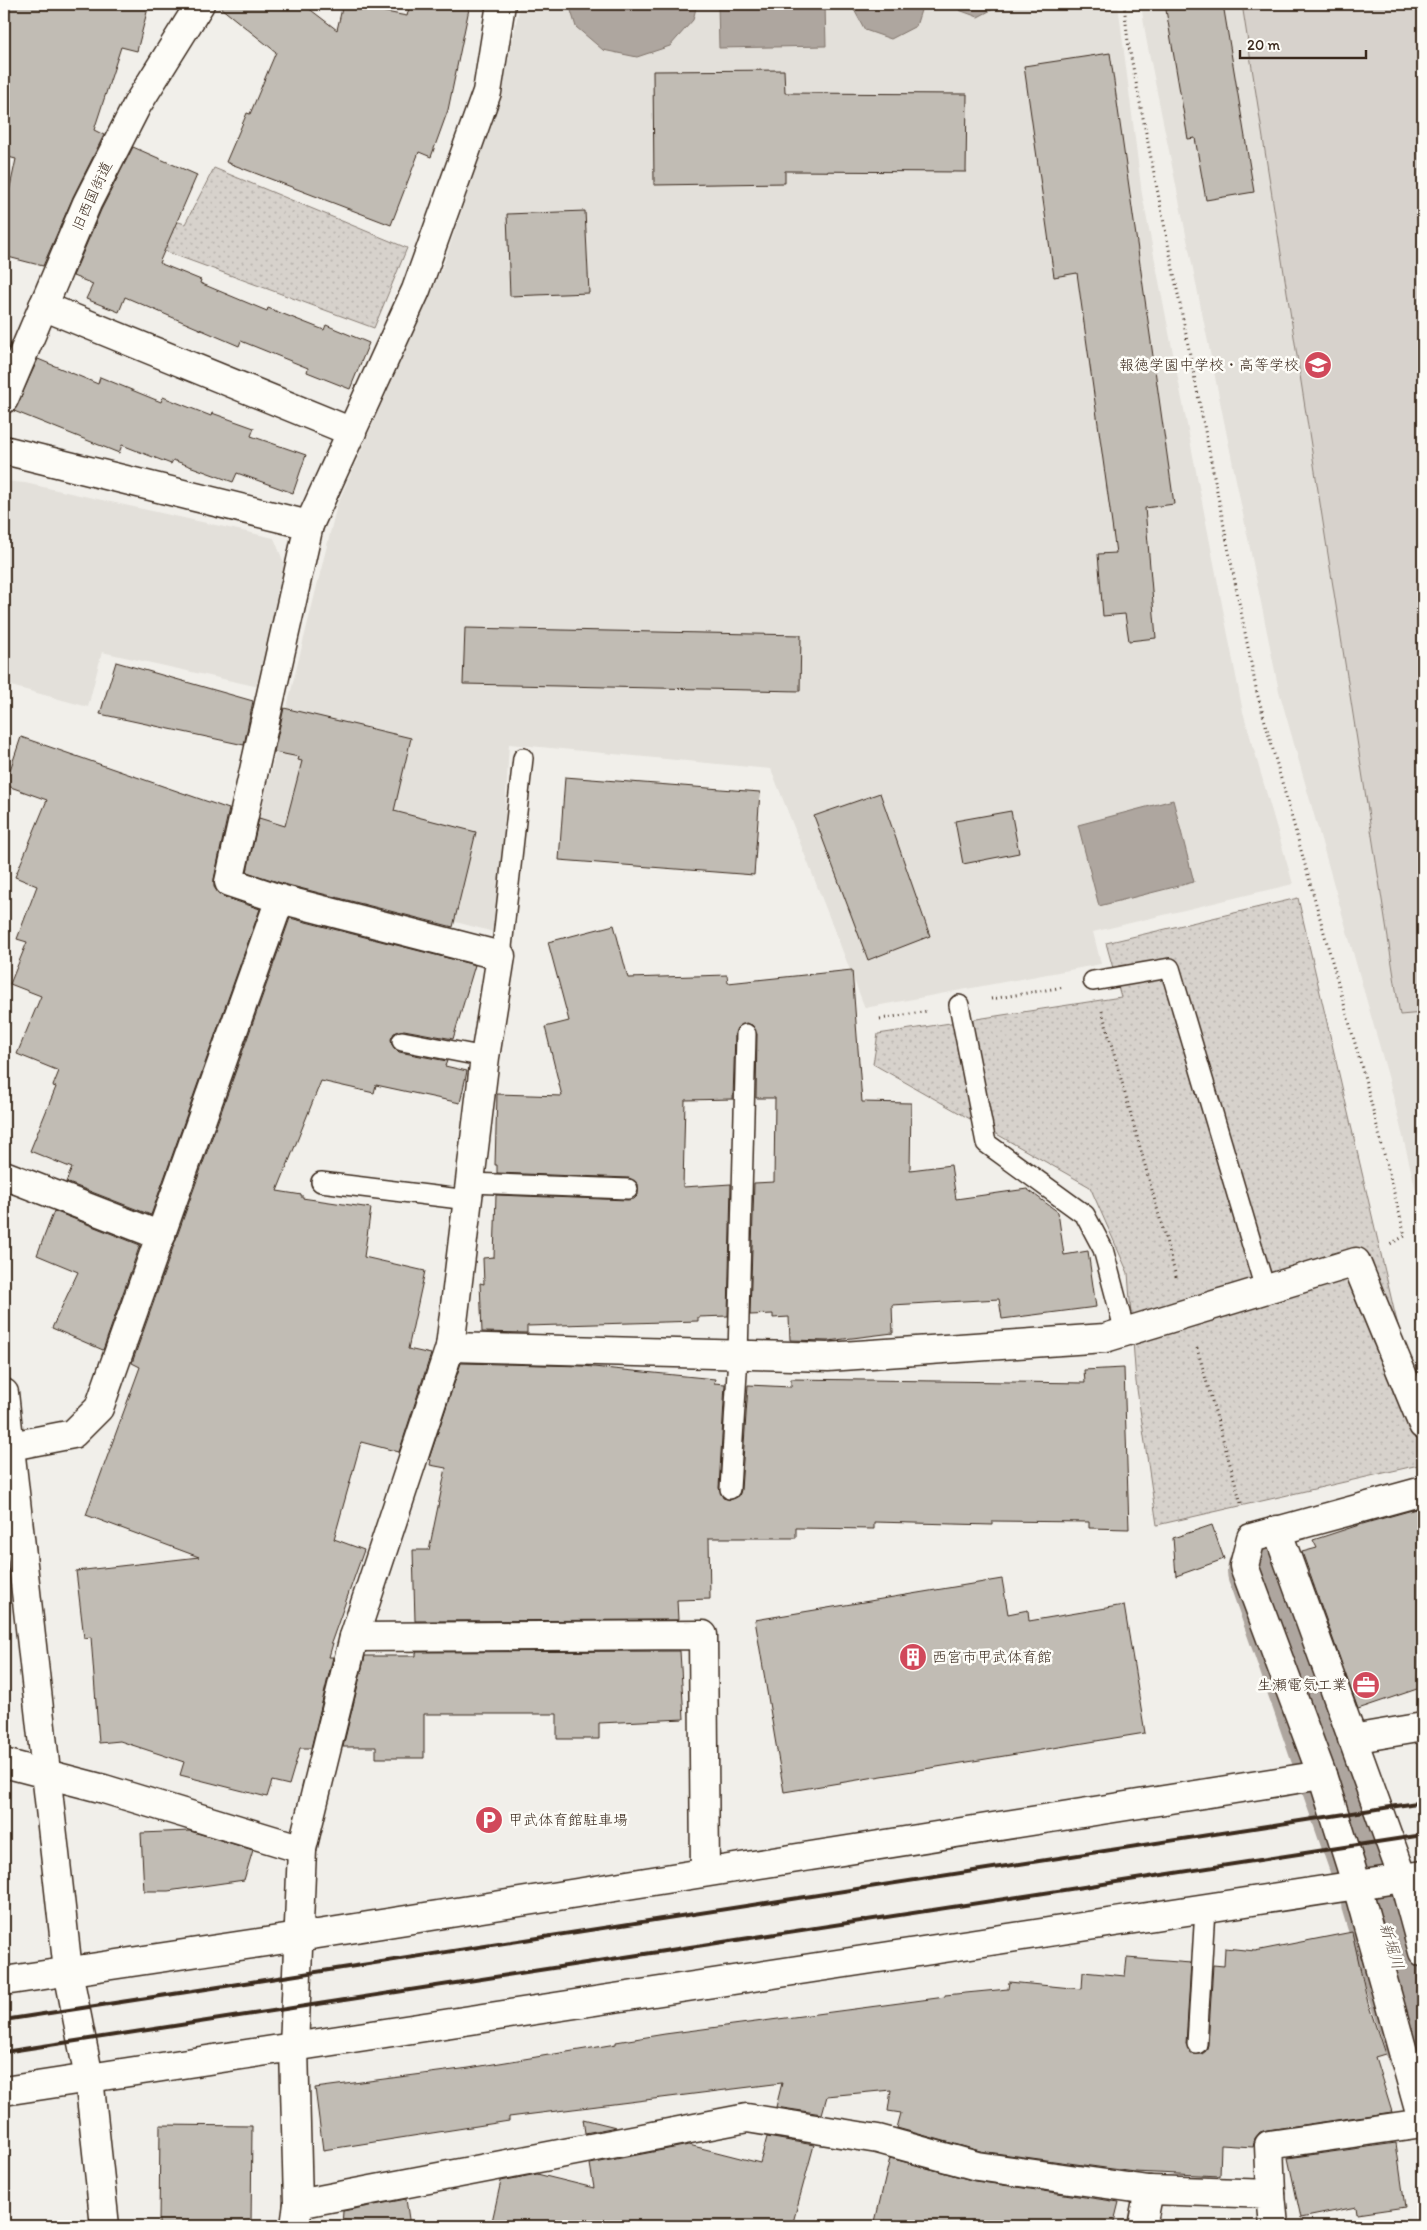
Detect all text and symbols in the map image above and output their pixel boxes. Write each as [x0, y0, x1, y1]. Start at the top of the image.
scale bar [1240, 28, 1366, 60]
text: 20 m [1247, 36, 1281, 54]
street label: 旧西国街道 [68, 158, 116, 234]
school or university icon: 報徳学園中学校・高等学校 [1303, 350, 1333, 380]
place label: 報徳学園中学校・高等学校 [1119, 356, 1299, 374]
building icon: 西宮市甲武体育館 [898, 1642, 928, 1672]
place label: 西宮市甲武体育館 [932, 1648, 1052, 1666]
office icon: 生瀬電気工業 [1351, 1670, 1381, 1700]
place label: 生瀬電気工業 [1257, 1676, 1347, 1694]
parking icon: 甲武体育館駐車場 [474, 1805, 504, 1835]
place label: 甲武体育館駐車場 [508, 1811, 628, 1829]
water label: 新堀川 [1376, 1920, 1408, 1972]

